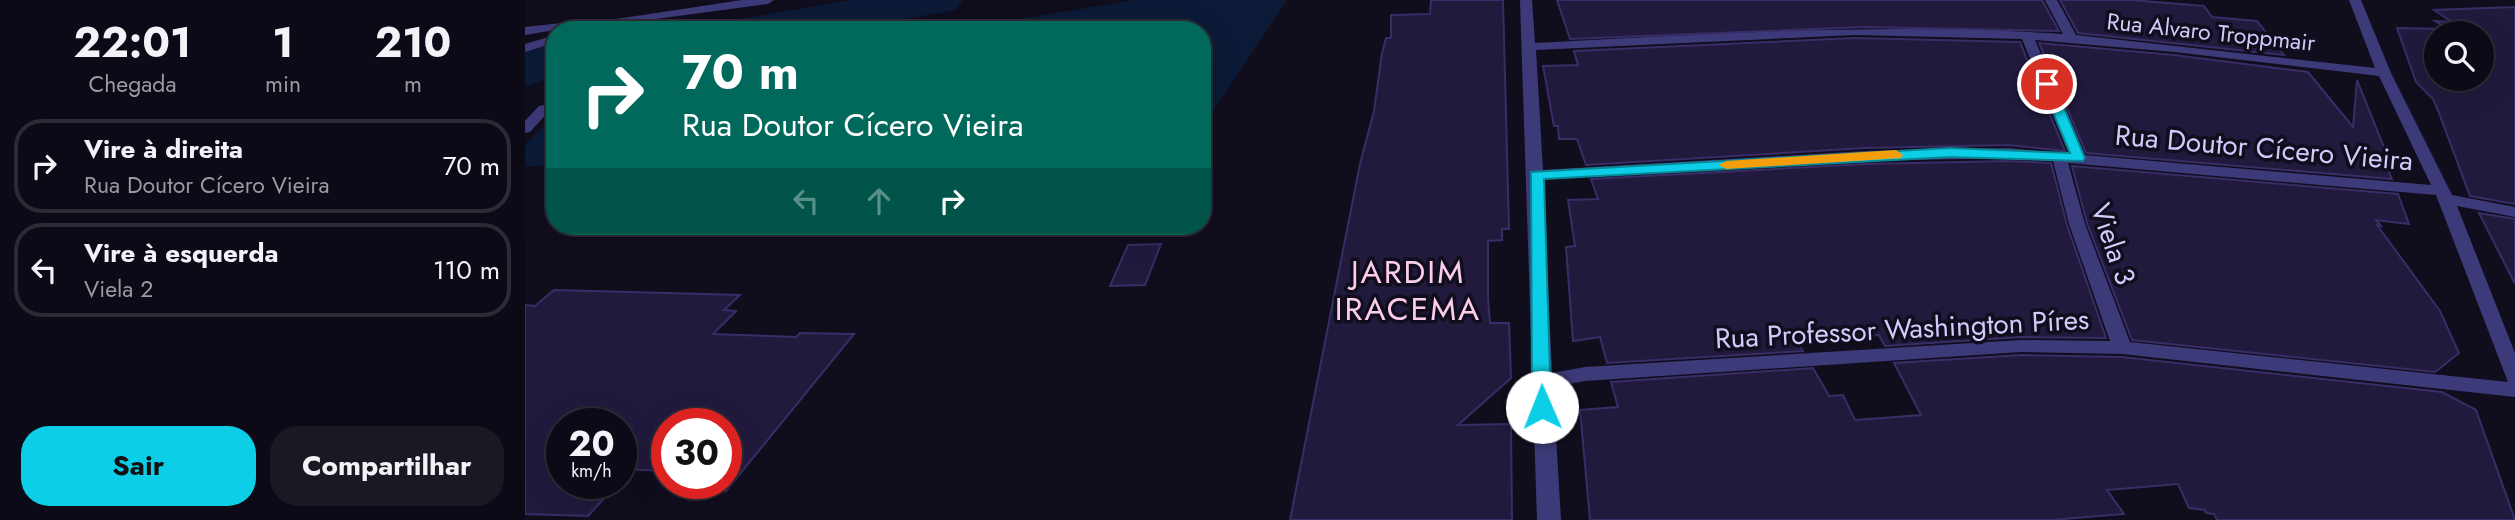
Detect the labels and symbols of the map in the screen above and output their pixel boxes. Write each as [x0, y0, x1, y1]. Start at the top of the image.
street label: Rua Alvaro Troppmair [2105, 4, 2317, 60]
pin [2017, 54, 2077, 114]
street label: Rua Doutor Cícero Vieira [2113, 115, 2415, 181]
street label: Viela 3 [2080, 198, 2146, 290]
district label: JARDIM IRACEMA [1335, 249, 1481, 332]
street label: Rua Professor Washington Píres [1714, 299, 2090, 359]
position arrow [1505, 370, 1579, 444]
speed limit sign: 30 [651, 408, 742, 499]

